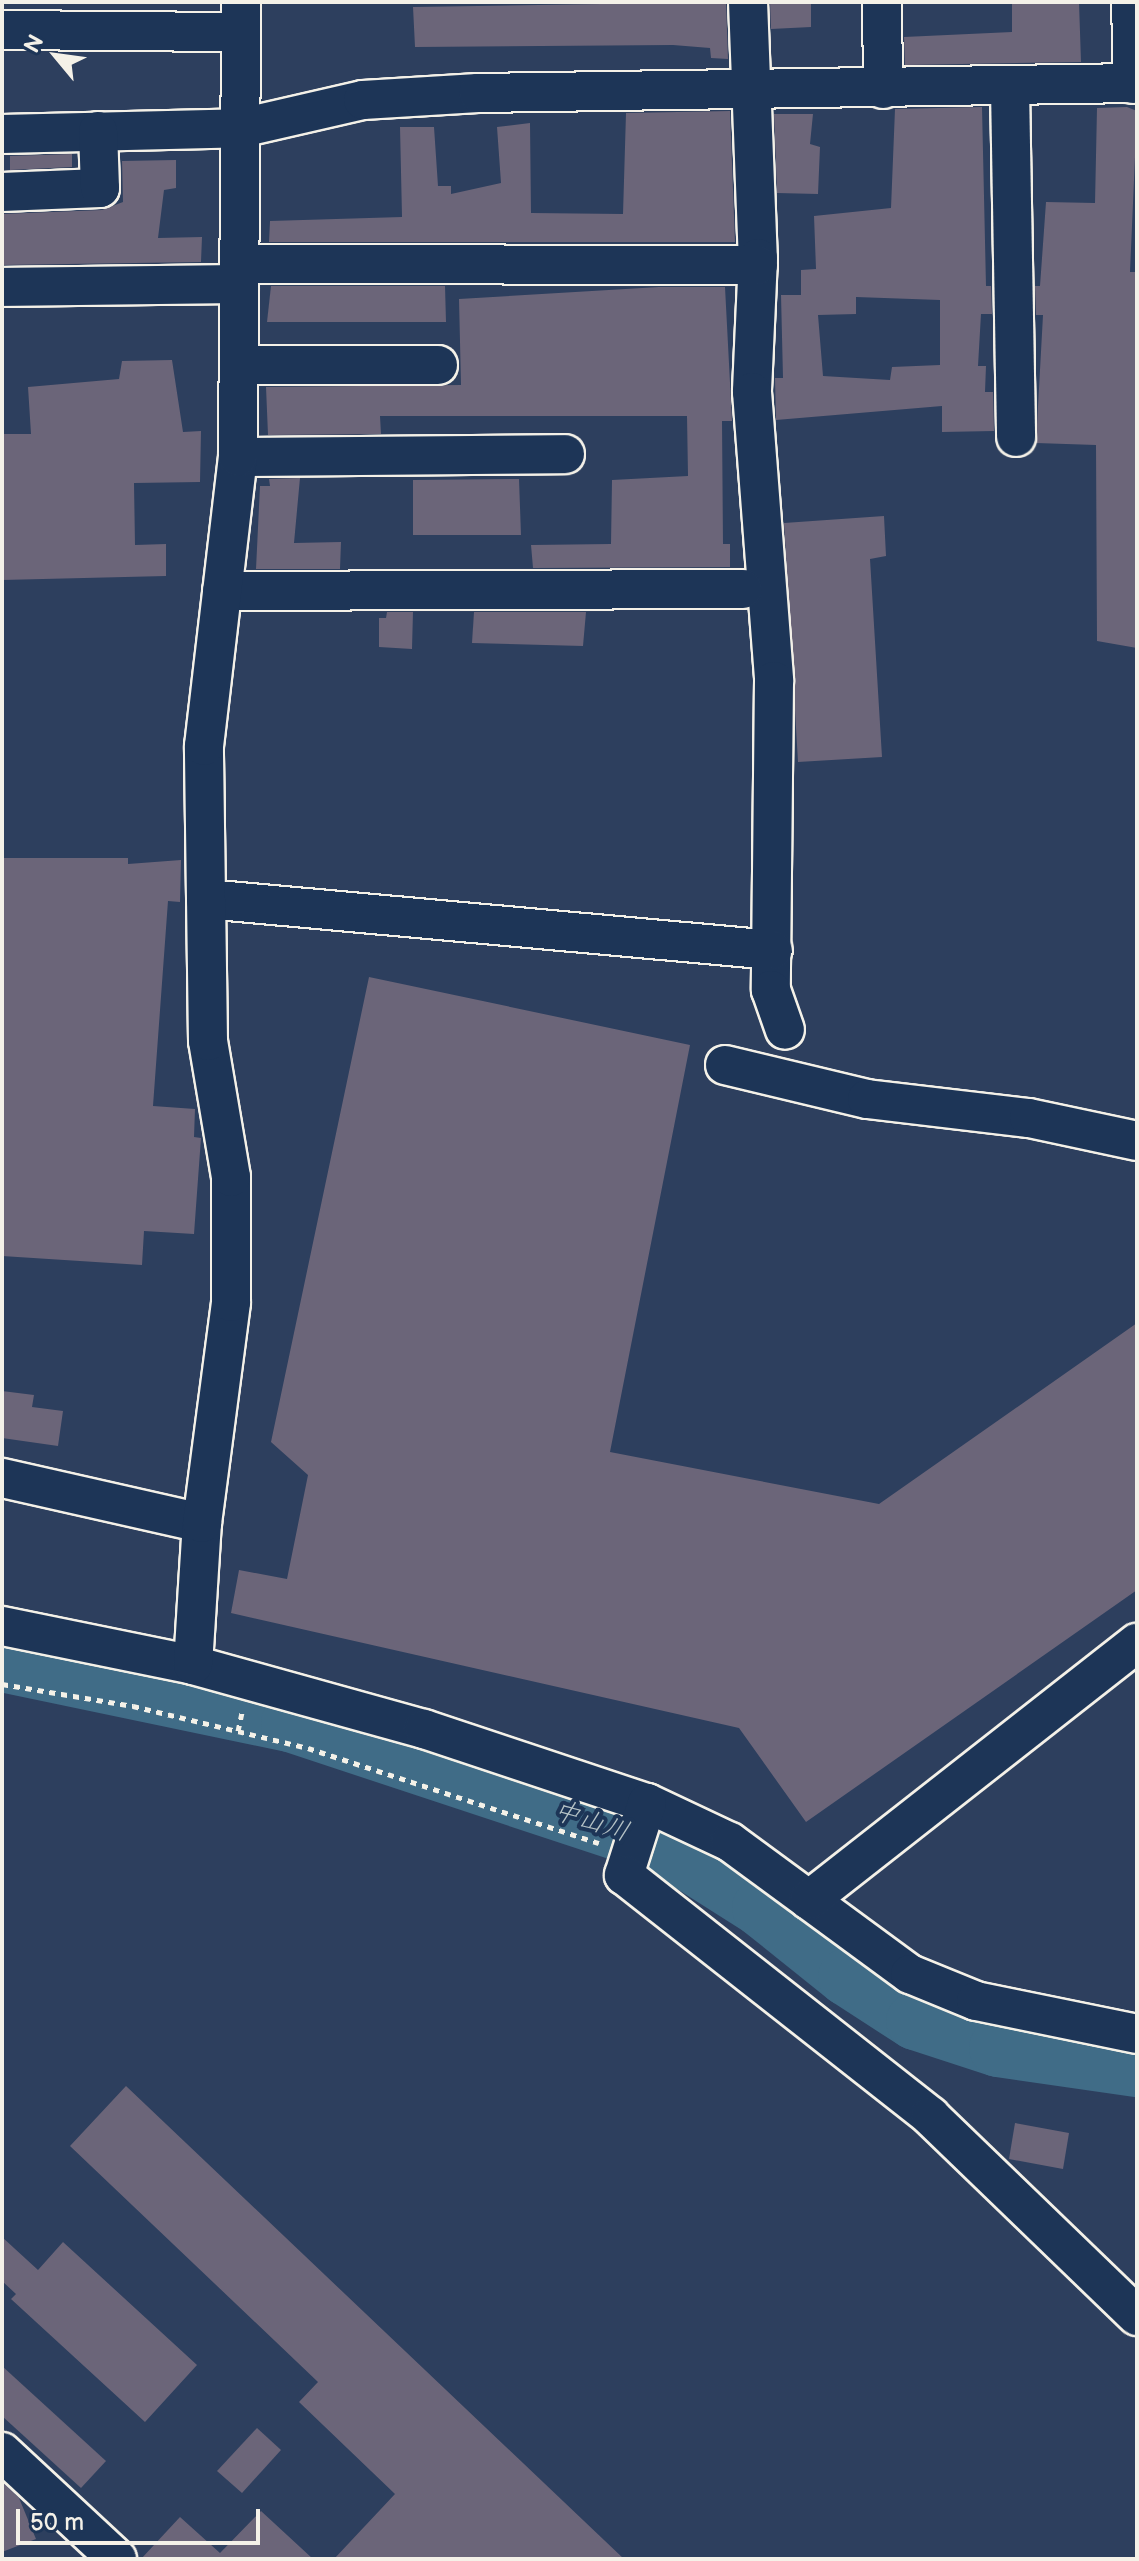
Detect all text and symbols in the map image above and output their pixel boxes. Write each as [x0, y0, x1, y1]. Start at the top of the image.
north arrow [16, 16, 96, 96]
text: N [19, 30, 50, 58]
water label: 中山川 [549, 1795, 633, 1849]
scale bar [20, 2493, 264, 2543]
text: 50 m [30, 2508, 84, 2537]

